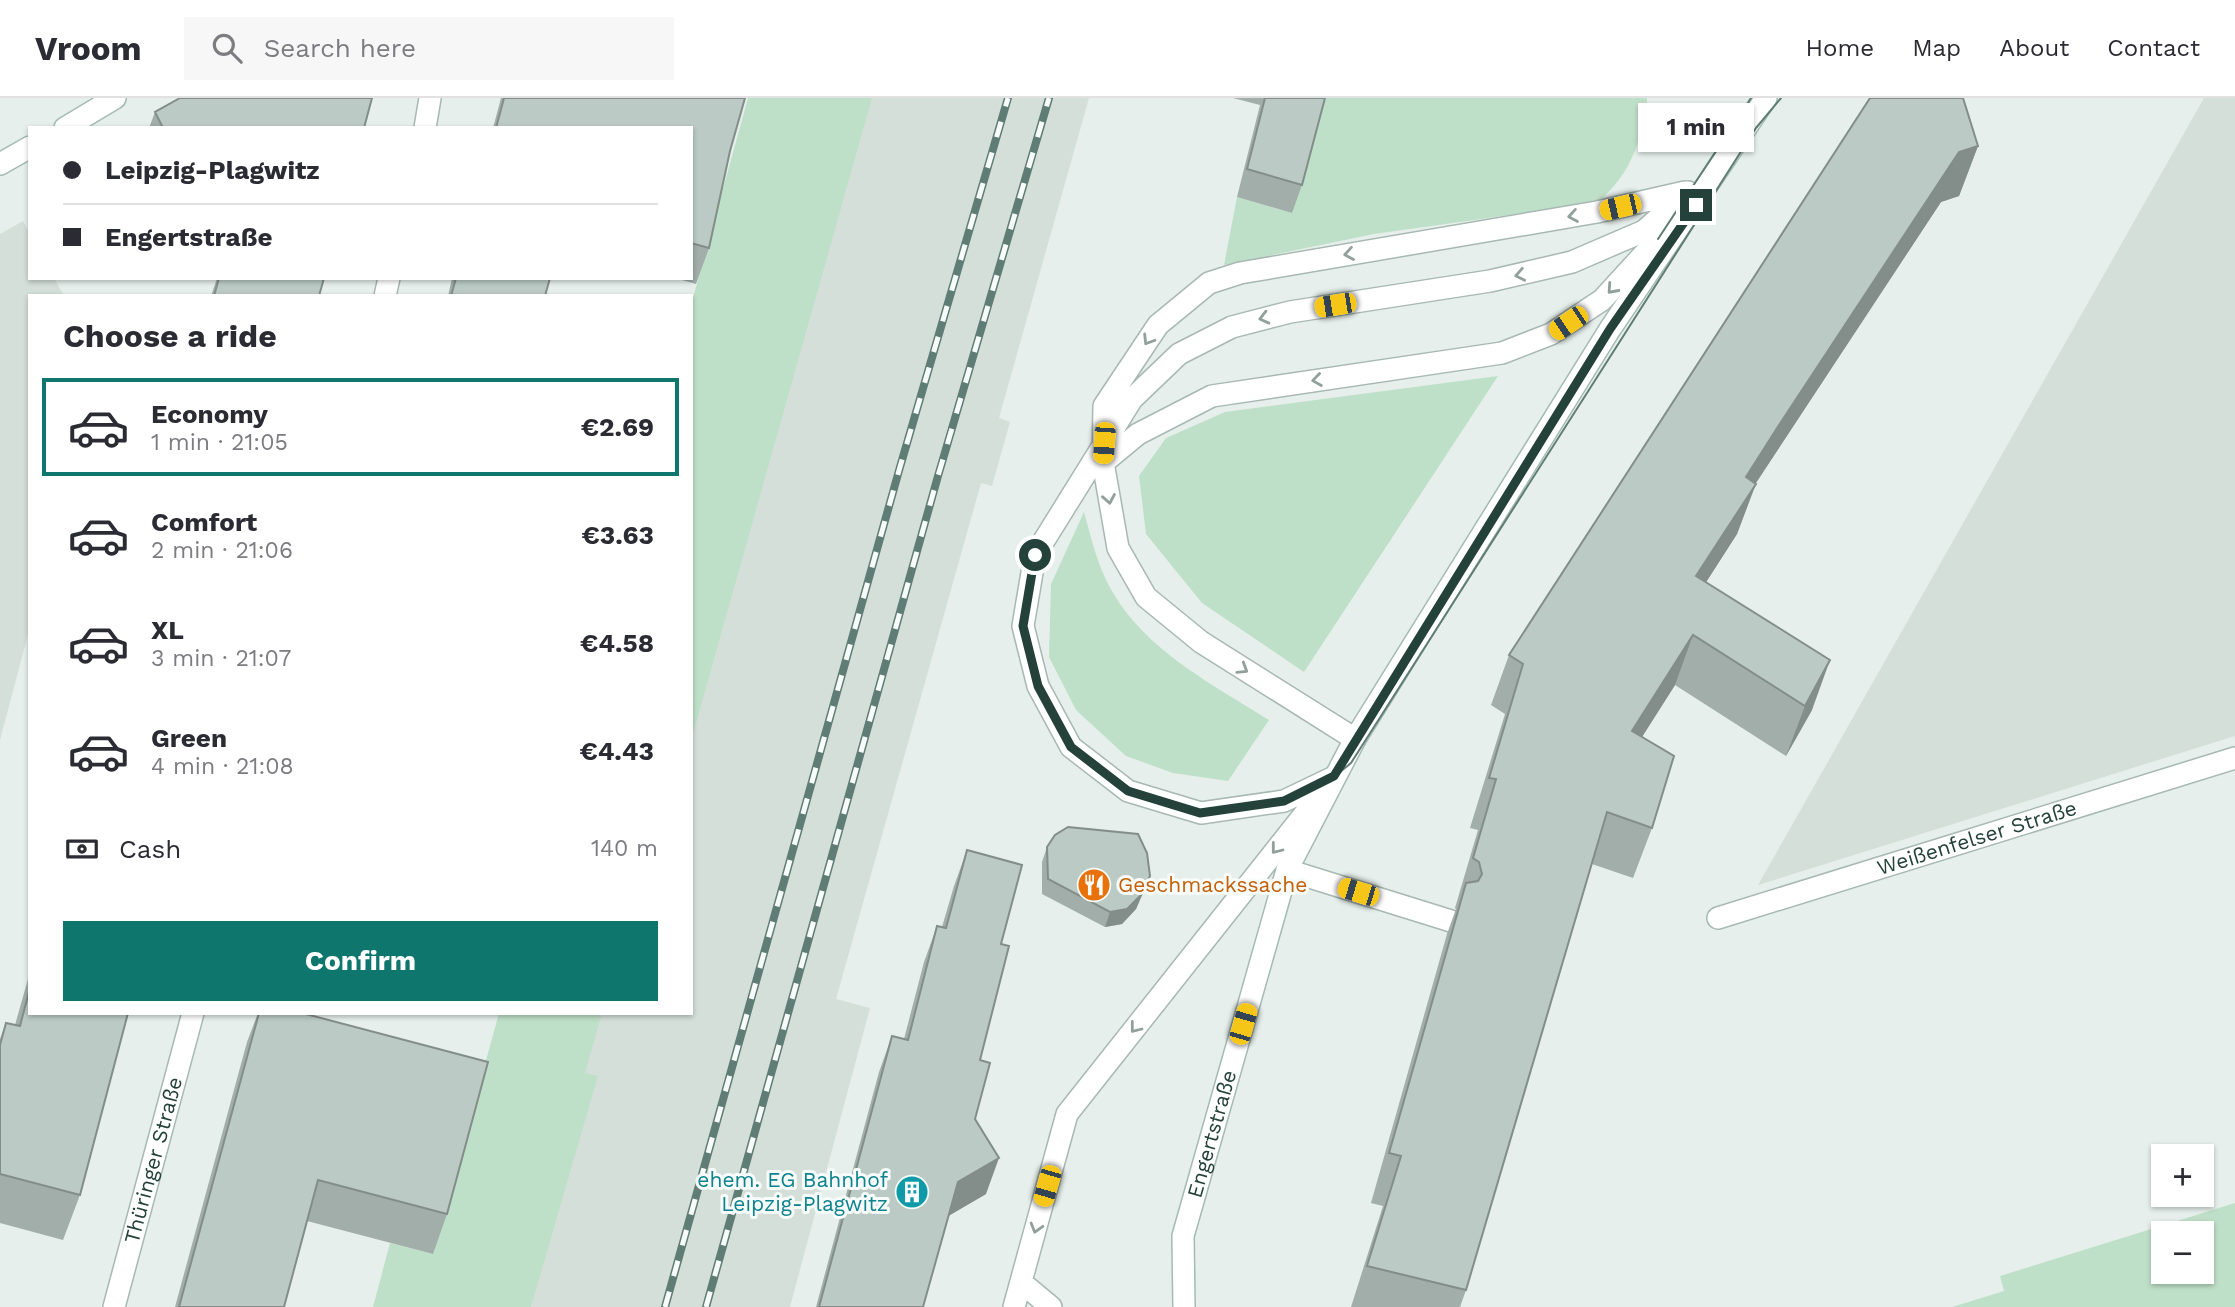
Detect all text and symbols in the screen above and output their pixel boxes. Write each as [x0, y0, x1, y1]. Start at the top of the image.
search box [184, 17, 674, 80]
text: Vroom [35, 29, 142, 68]
icon: search [208, 29, 246, 67]
text: Search here [264, 33, 416, 63]
text: Home [1806, 34, 1874, 62]
text: Map [1912, 34, 1961, 62]
text: About [1999, 34, 2069, 62]
text: Contact [2107, 34, 2200, 62]
callout: 1 min [1638, 104, 1754, 153]
text: 1 min [1666, 114, 1726, 141]
text: Leipzig-Plagwitz [105, 155, 320, 185]
route end [1680, 189, 1712, 221]
car [1598, 192, 1643, 222]
one-way arrow [1567, 208, 1579, 223]
text: Engertstraße [105, 222, 273, 252]
one-way arrow [1343, 246, 1355, 261]
one-way arrow [1514, 267, 1526, 282]
one-way arrow [1608, 281, 1620, 294]
car [1313, 291, 1358, 319]
car [1545, 303, 1592, 343]
one-way arrow [1259, 310, 1271, 324]
text: Choose a ride [63, 317, 277, 355]
one-way arrow [1143, 333, 1156, 346]
one-way arrow [1311, 372, 1323, 387]
icon: car [67, 396, 130, 459]
text: Economy [151, 399, 268, 429]
text: €2.69 [581, 412, 654, 442]
car [1093, 421, 1116, 465]
text: 1 min · 21:05 [151, 429, 288, 456]
one-way arrow [1101, 493, 1116, 504]
icon: car [67, 504, 130, 567]
text: Comfort [151, 507, 257, 537]
text: €3.63 [582, 520, 654, 550]
text: 2 min · 21:06 [151, 537, 293, 564]
route start [1019, 539, 1051, 571]
icon: car [67, 612, 130, 675]
text: XL [151, 615, 184, 645]
text: €4.58 [580, 628, 654, 658]
text: 3 min · 21:07 [151, 645, 291, 672]
one-way arrow [1235, 660, 1248, 673]
icon: car [67, 720, 130, 783]
text: Green [151, 723, 227, 753]
text: €4.43 [579, 736, 654, 766]
text: 4 min · 21:08 [151, 753, 294, 780]
street label: Weißenfelser Straße [1874, 795, 2080, 880]
icon: cash [63, 830, 101, 868]
text: Cash [119, 834, 181, 864]
text: 140 m [591, 835, 658, 862]
one-way arrow [1272, 842, 1285, 854]
restaurant icon: Geschmackssache [1075, 866, 1113, 904]
place label: Geschmackssache [1118, 872, 1307, 897]
car [1335, 876, 1382, 908]
button: Confirm [63, 921, 658, 1001]
car [1228, 1001, 1259, 1047]
one-way arrow [1131, 1020, 1144, 1033]
street label: Engertstraße [1181, 1067, 1242, 1201]
street label: Thüringer Straße [119, 1074, 187, 1246]
map controls [2151, 1144, 2214, 1284]
button: + [2151, 1144, 2214, 1207]
car [1032, 1163, 1063, 1209]
place label: ehem. EG Bahnhof Leipzig-Plagwitz [697, 1167, 888, 1216]
building icon: ehem. EG Bahnhof Leipzig-Plagwitz [893, 1173, 931, 1211]
one-way arrow [1029, 1221, 1044, 1233]
button: − [2151, 1221, 2214, 1284]

